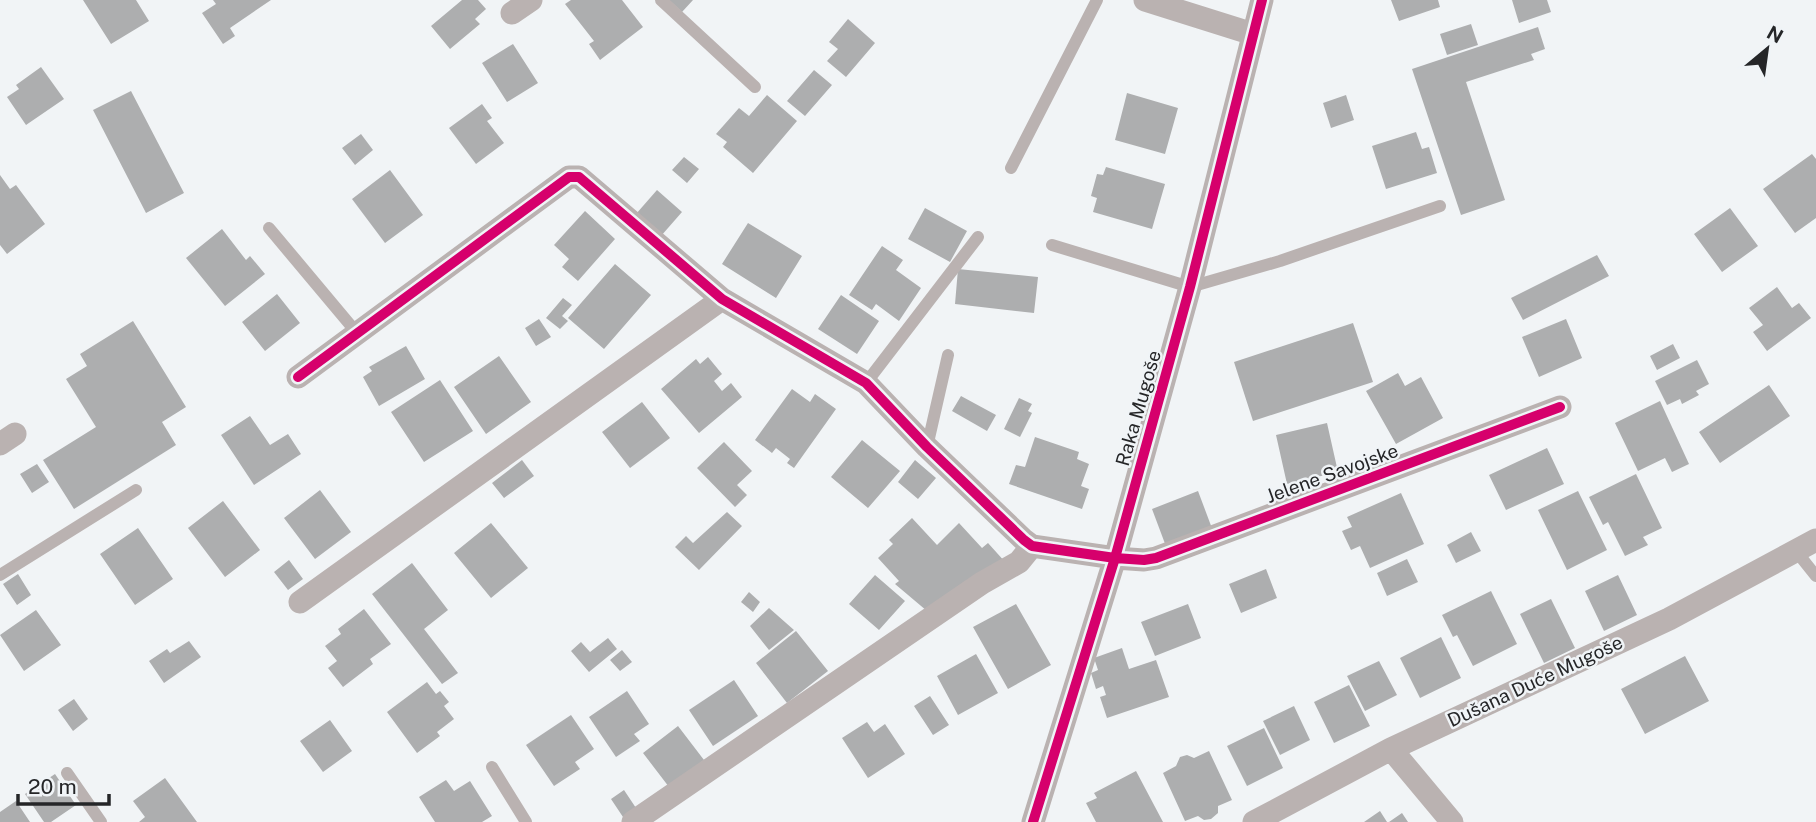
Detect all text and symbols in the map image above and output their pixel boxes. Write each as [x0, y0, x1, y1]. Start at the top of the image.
north arrow [1732, 14, 1802, 84]
text: N [1763, 21, 1787, 47]
street label: Raka Mugoše [1111, 348, 1165, 468]
street label: Jelene Savojske [1263, 439, 1401, 507]
street label: Dušana Duće Mugoše [1444, 631, 1626, 731]
scale bar [18, 762, 108, 806]
text: 20 m [28, 774, 77, 799]

